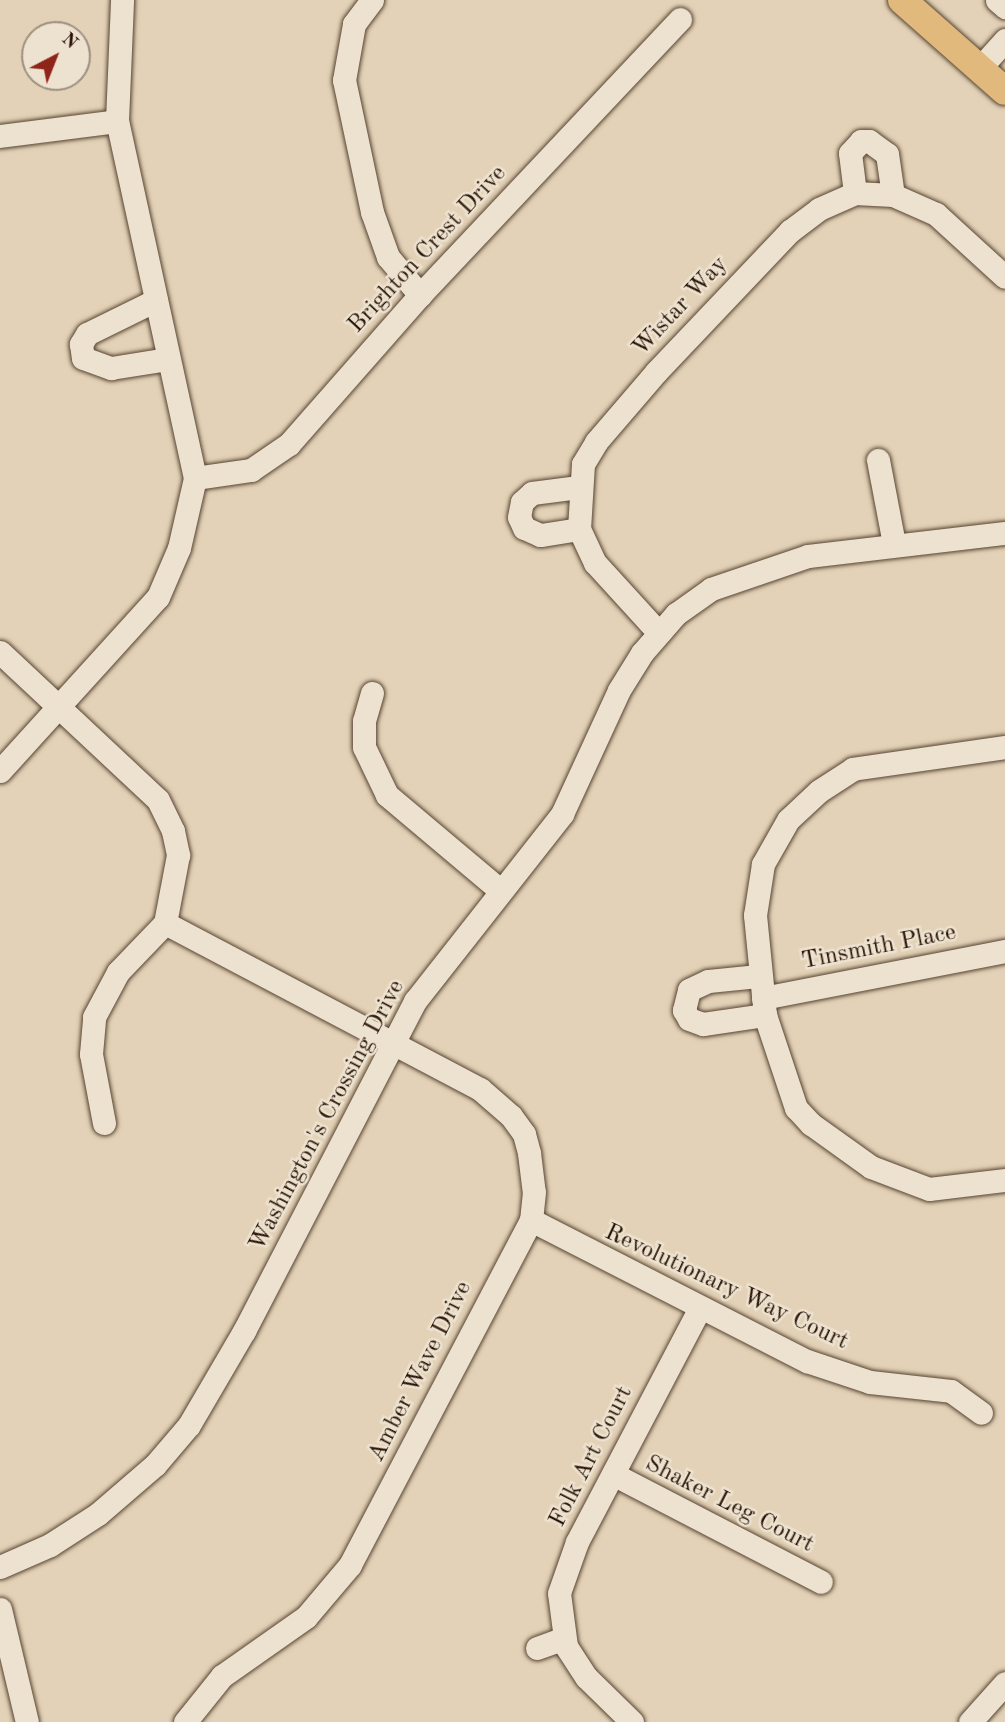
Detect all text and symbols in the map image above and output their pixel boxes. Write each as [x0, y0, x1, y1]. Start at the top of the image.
north arrow [21, 21, 91, 91]
text: N [57, 30, 81, 53]
street label: Brighton Crest Drive [343, 160, 513, 340]
street label: Wistar Way [627, 251, 735, 363]
street label: Tinsmith Place [799, 919, 959, 977]
street label: Washington's Crossing Drive [244, 975, 412, 1257]
street label: Revolutionary Way Court [600, 1219, 852, 1357]
street label: Amber Wave Drive [363, 1277, 479, 1467]
street label: Folk Art Court [544, 1382, 640, 1532]
street label: Shaker Leg Court [640, 1450, 818, 1560]

